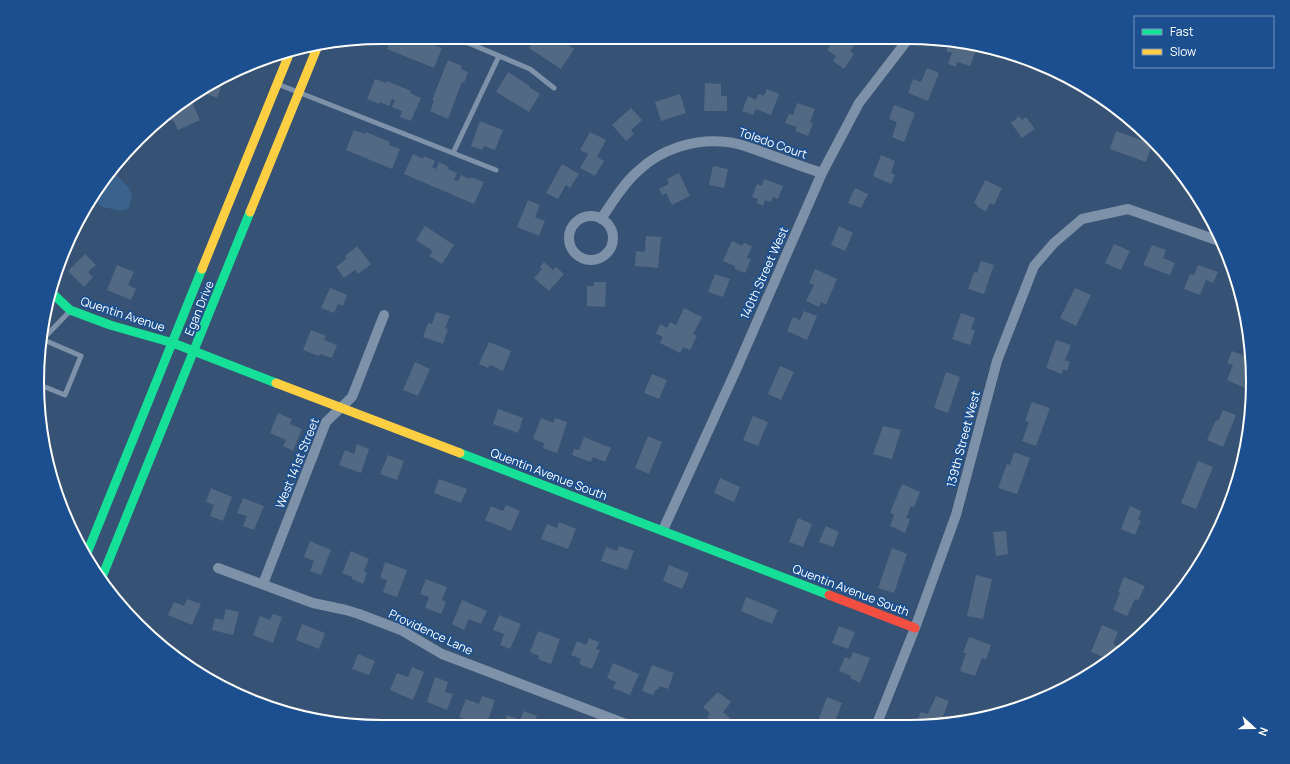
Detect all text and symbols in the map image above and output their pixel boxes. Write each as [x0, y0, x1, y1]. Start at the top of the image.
legend [1134, 16, 1274, 68]
text: Fast [1170, 23, 1194, 40]
text: Slow [1170, 43, 1196, 60]
street label: Toledo Court [736, 123, 810, 163]
street label: 140th Street West [736, 224, 792, 322]
street label: Egan Drive [180, 278, 218, 338]
street label: Quentin Avenue [79, 292, 167, 336]
street label: 139th Street West [942, 389, 984, 489]
street label: West 141st Street [271, 415, 323, 511]
street label: Quentin Avenue South [488, 444, 610, 504]
street label: Quentin Avenue South [790, 560, 912, 620]
street label: Providence Lane [386, 605, 476, 659]
north arrow [1234, 708, 1274, 748]
text: N [1255, 725, 1272, 738]

